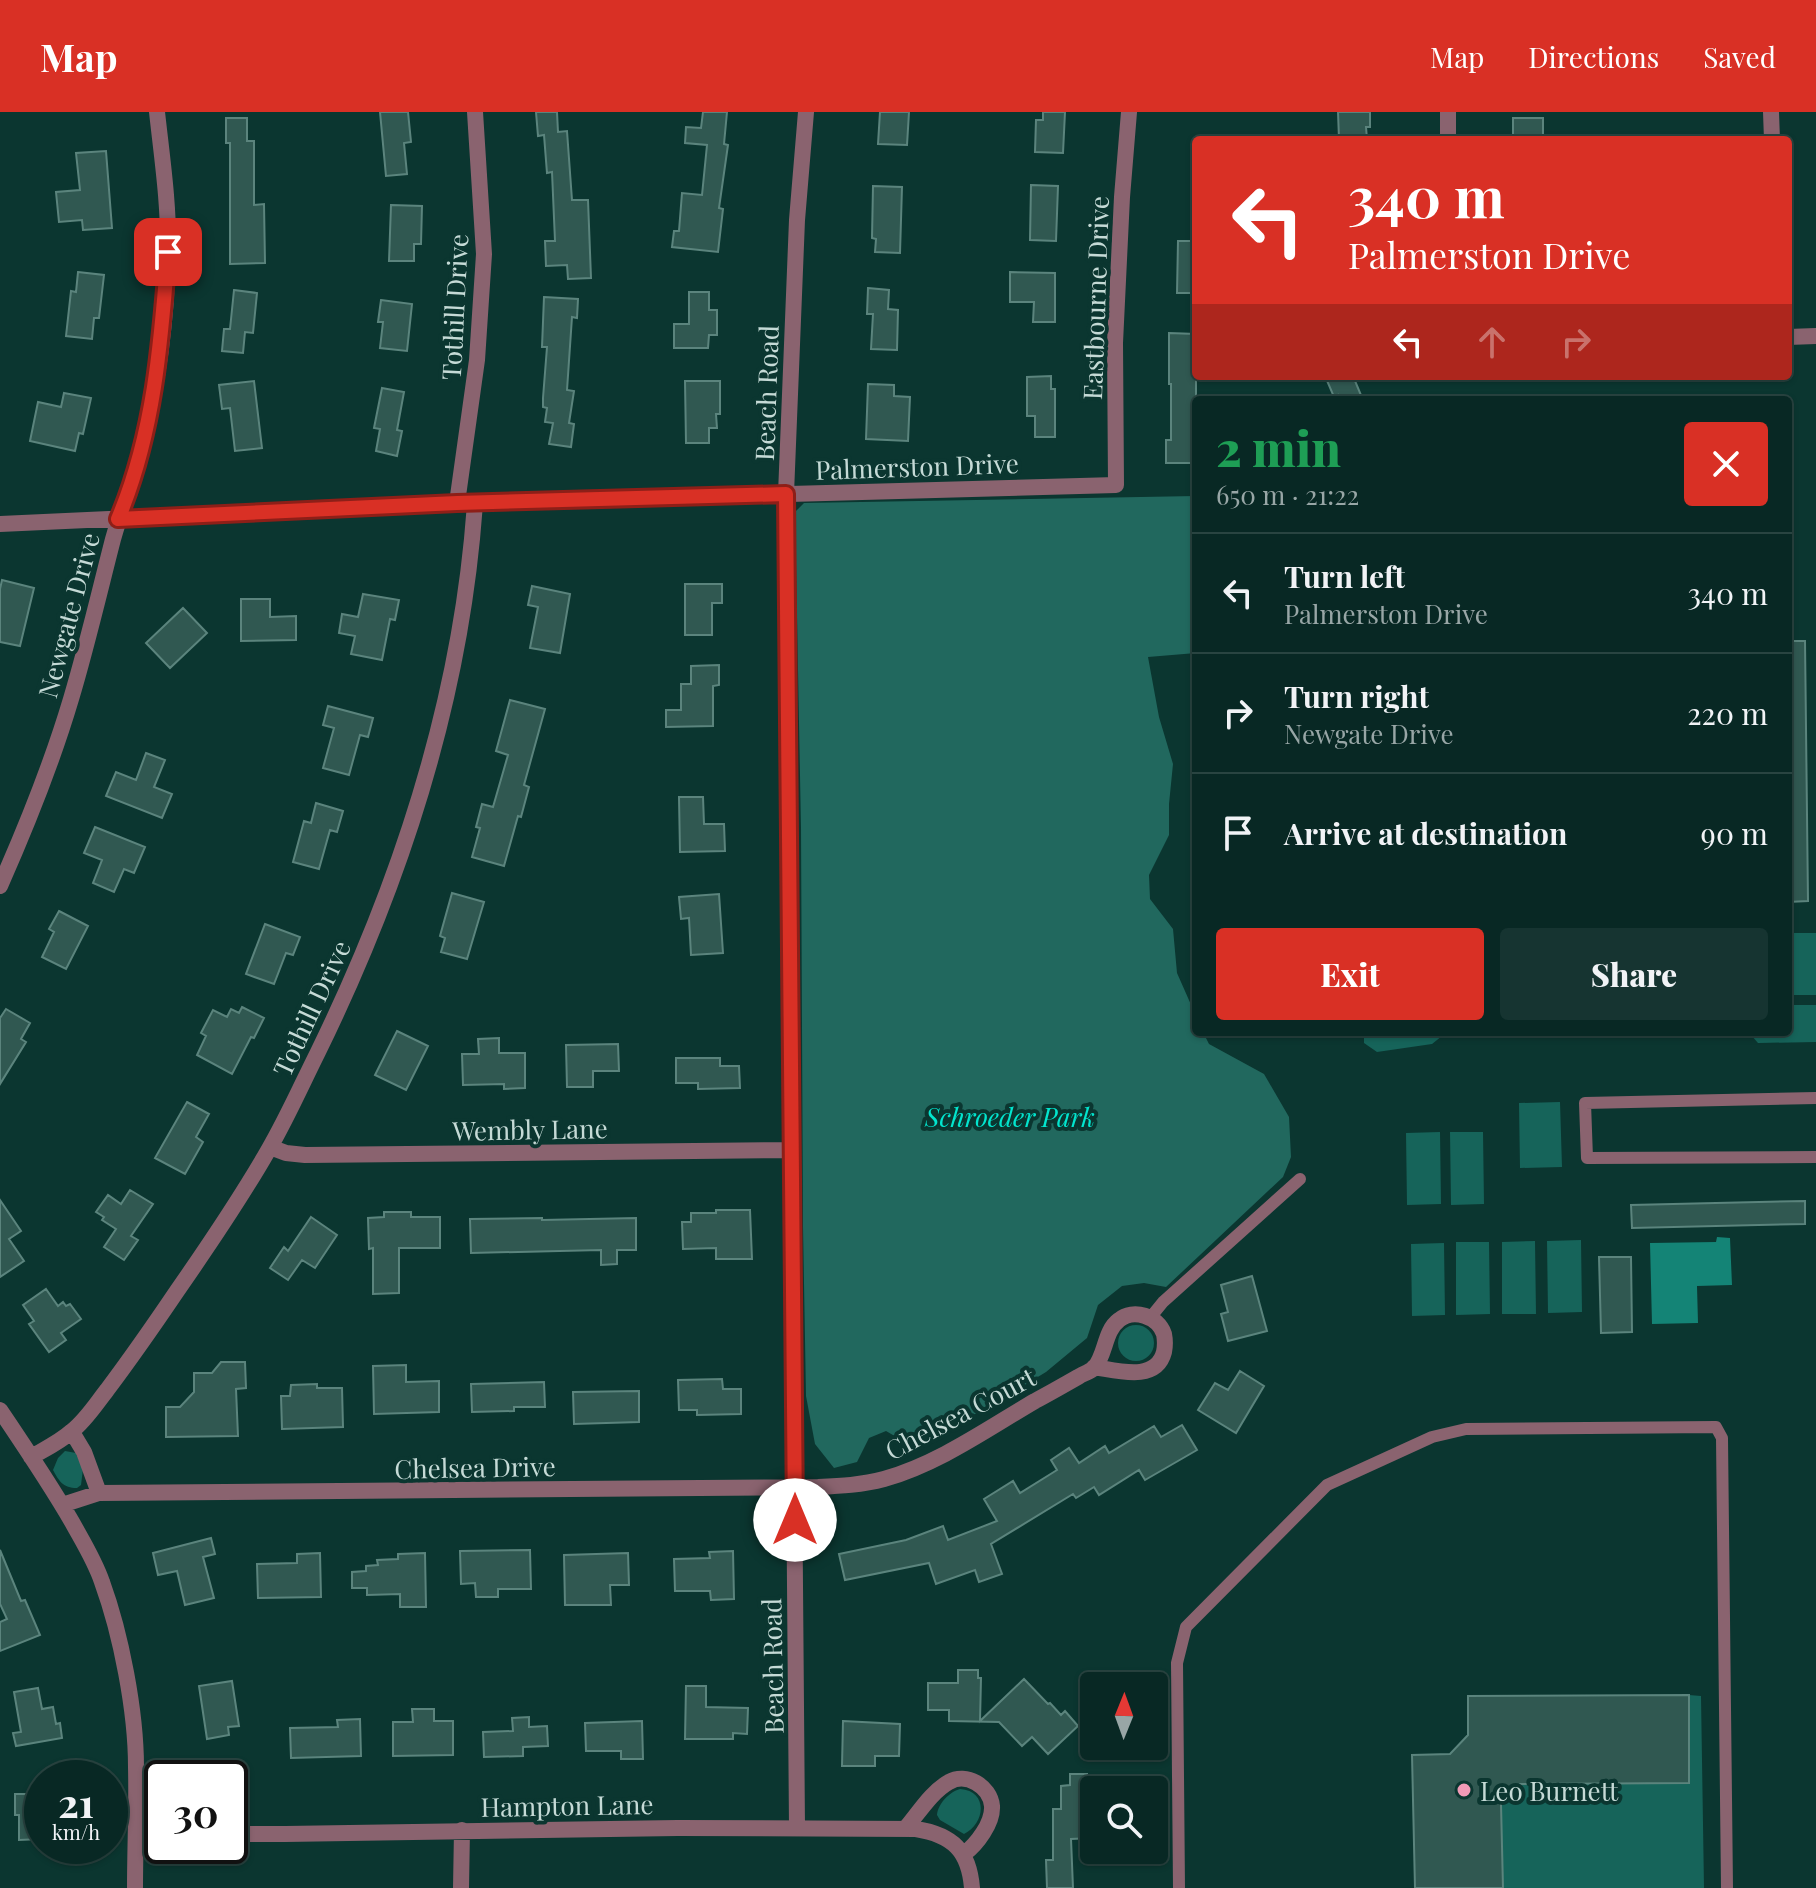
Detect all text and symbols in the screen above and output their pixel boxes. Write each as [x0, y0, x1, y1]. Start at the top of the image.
text: Map [40, 31, 117, 82]
text: Map [1430, 38, 1484, 75]
text: Directions [1528, 38, 1659, 75]
text: Saved [1703, 38, 1776, 75]
text: 340 m [1348, 158, 1505, 233]
icon: left [1216, 168, 1320, 272]
street label: Eastbourne Drive [1074, 195, 1116, 401]
pin [134, 218, 202, 286]
icon: arrive [146, 230, 190, 274]
text: Palmerston Drive [1348, 230, 1630, 278]
street label: Tothill Drive [433, 233, 475, 381]
icon: left [1386, 320, 1430, 364]
icon: ahead [1470, 320, 1514, 364]
icon: right [1554, 320, 1598, 364]
street label: Beach Road [746, 325, 786, 461]
text: 2 min [1216, 415, 1341, 479]
button: close [1684, 422, 1768, 506]
street label: Palmerston Drive [814, 445, 1020, 487]
text: 650 m · 21:22 [1216, 477, 1359, 512]
street label: Newgate Drive [29, 529, 107, 701]
text: Turn left [1284, 556, 1405, 596]
icon: left [1216, 571, 1260, 615]
text: 340 m [1688, 573, 1768, 613]
text: Palmerston Drive [1284, 596, 1488, 631]
text: Turn right [1284, 676, 1429, 716]
icon: right [1216, 691, 1260, 735]
text: 220 m [1687, 693, 1768, 733]
text: Newgate Drive [1284, 716, 1454, 751]
icon: arrive [1216, 811, 1260, 855]
text: Arrive at destination [1284, 813, 1567, 853]
text: 90 m [1701, 813, 1768, 853]
button: Exit [1216, 928, 1484, 1020]
button: Share [1500, 928, 1768, 1020]
street label: Tothill Drive [264, 934, 358, 1082]
park label: Schroeder Park [924, 1099, 1095, 1134]
street label: Wembly Lane [451, 1110, 608, 1148]
street label: Chelsea Court [879, 1358, 1042, 1467]
street label: Chelsea Drive [394, 1448, 556, 1486]
position arrow [753, 1478, 837, 1562]
street label: Beach Road [753, 1598, 791, 1734]
north arrow [1080, 1672, 1168, 1760]
map controls [1080, 1672, 1168, 1864]
speed limit sign: 30 [144, 1760, 248, 1864]
place label: Leo Burnett [1480, 1773, 1619, 1808]
text: 21 [58, 1775, 94, 1828]
button: search [1080, 1776, 1168, 1864]
marker: Leo Burnett [1455, 1781, 1473, 1799]
street label: Hampton Lane [480, 1786, 654, 1824]
text: km/h [52, 1818, 100, 1845]

